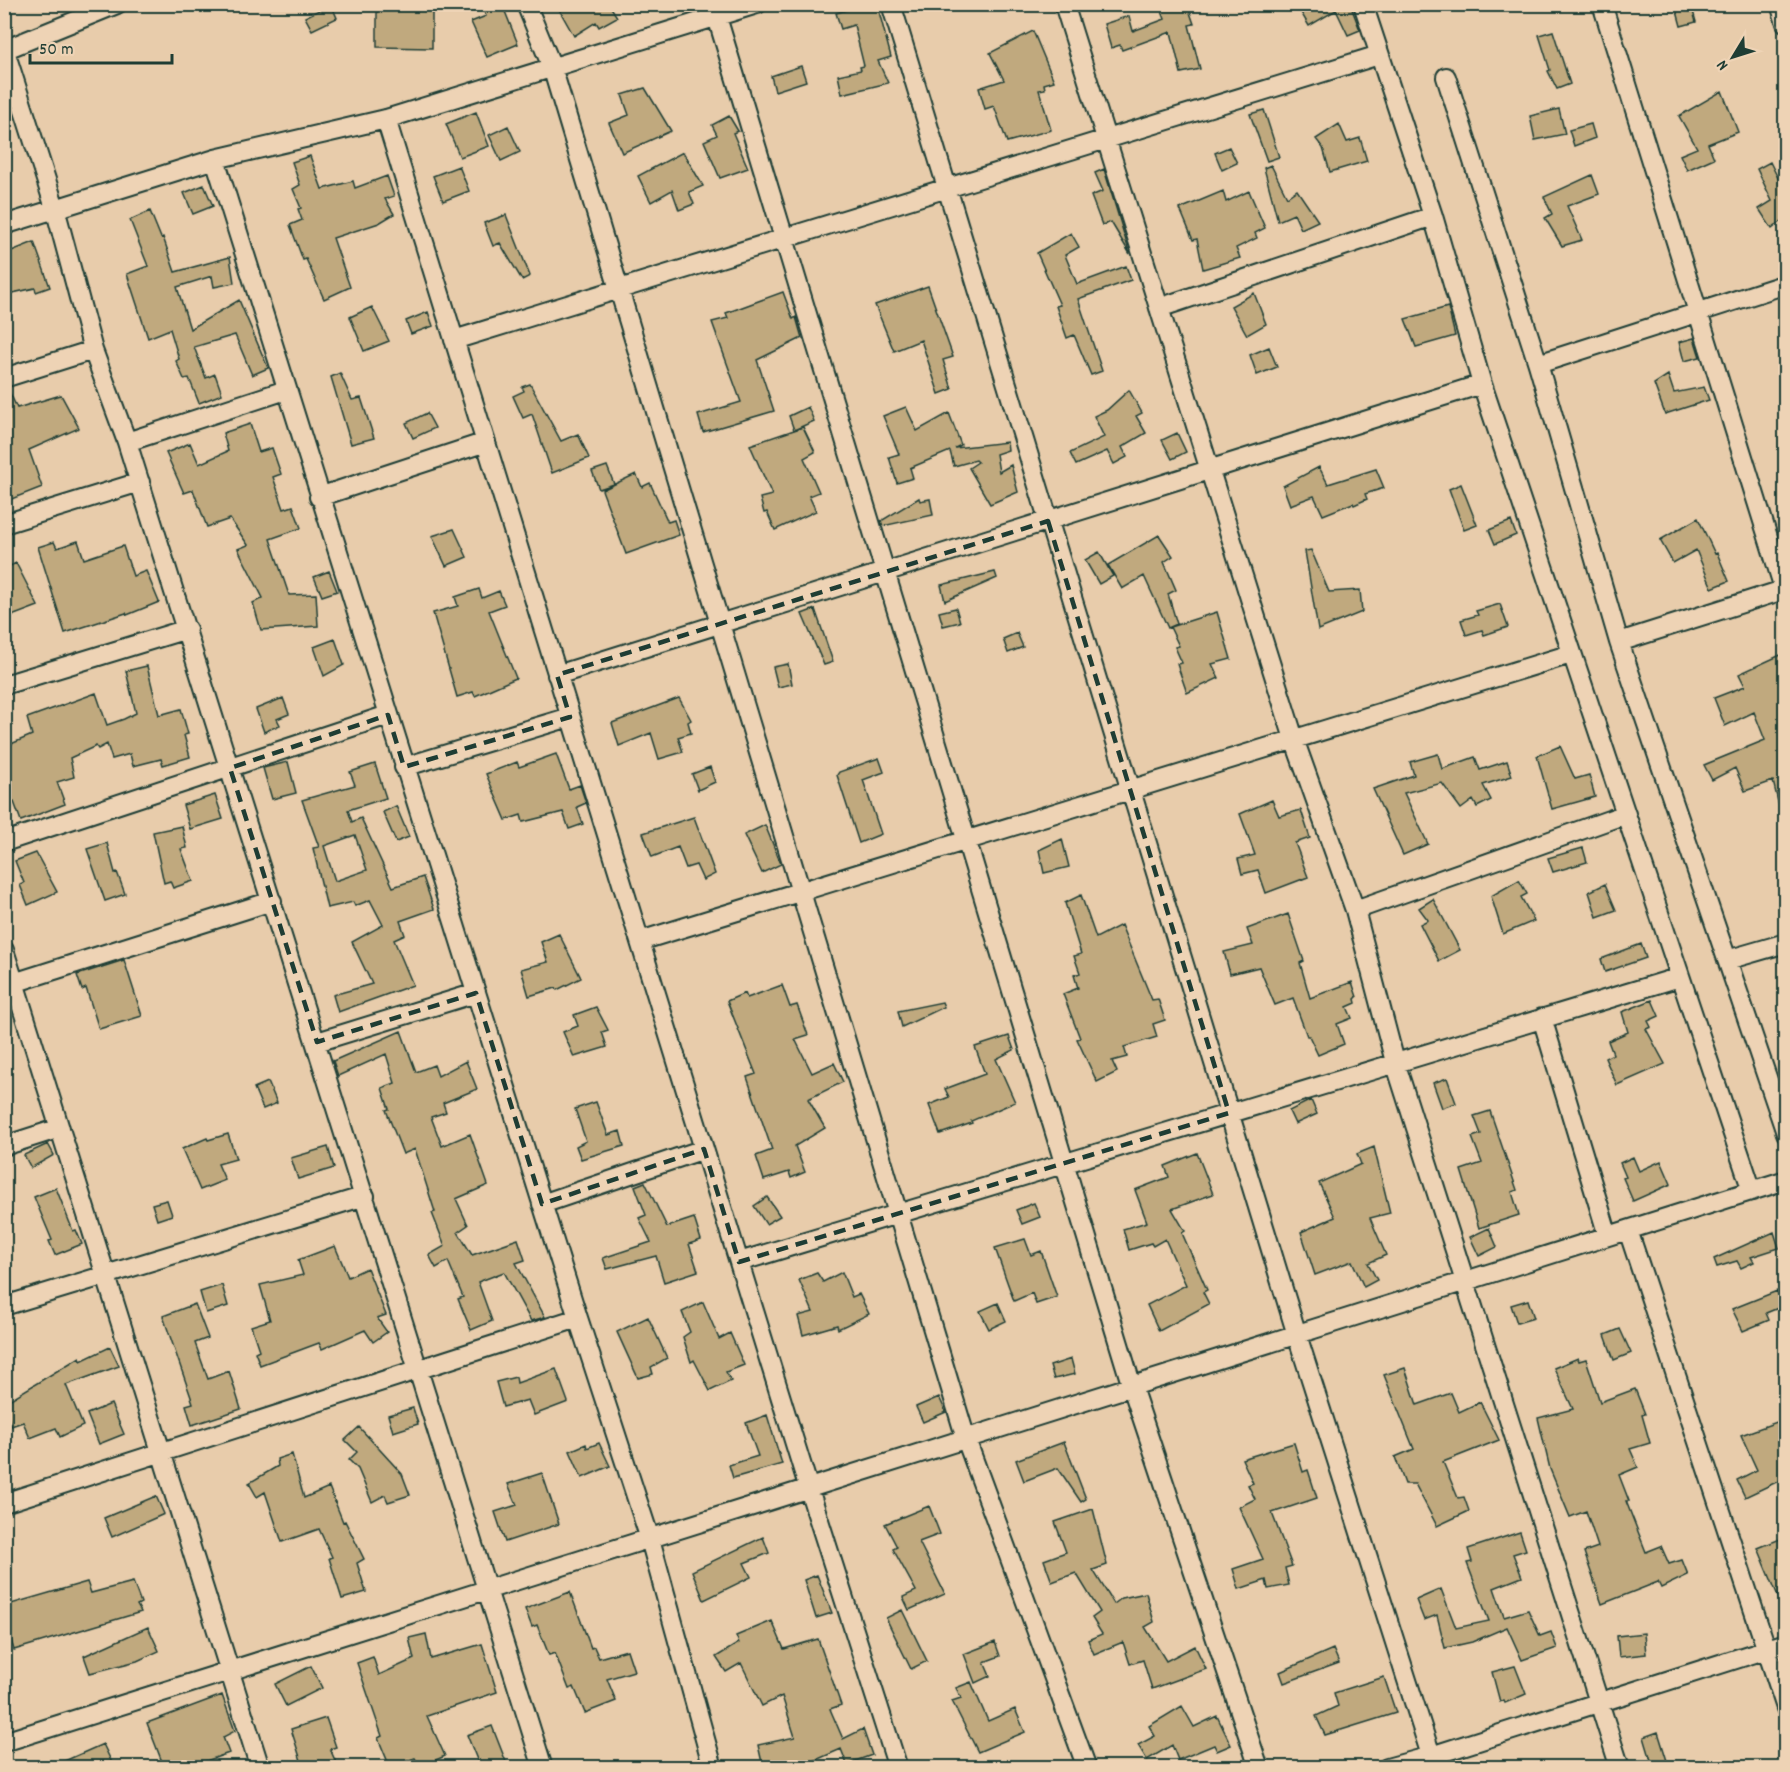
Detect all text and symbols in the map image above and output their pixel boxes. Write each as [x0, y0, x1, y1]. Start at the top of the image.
scale bar [30, 27, 172, 65]
north arrow [1703, 27, 1763, 87]
text: 50 m [39, 38, 74, 63]
text: N [1712, 54, 1735, 75]

